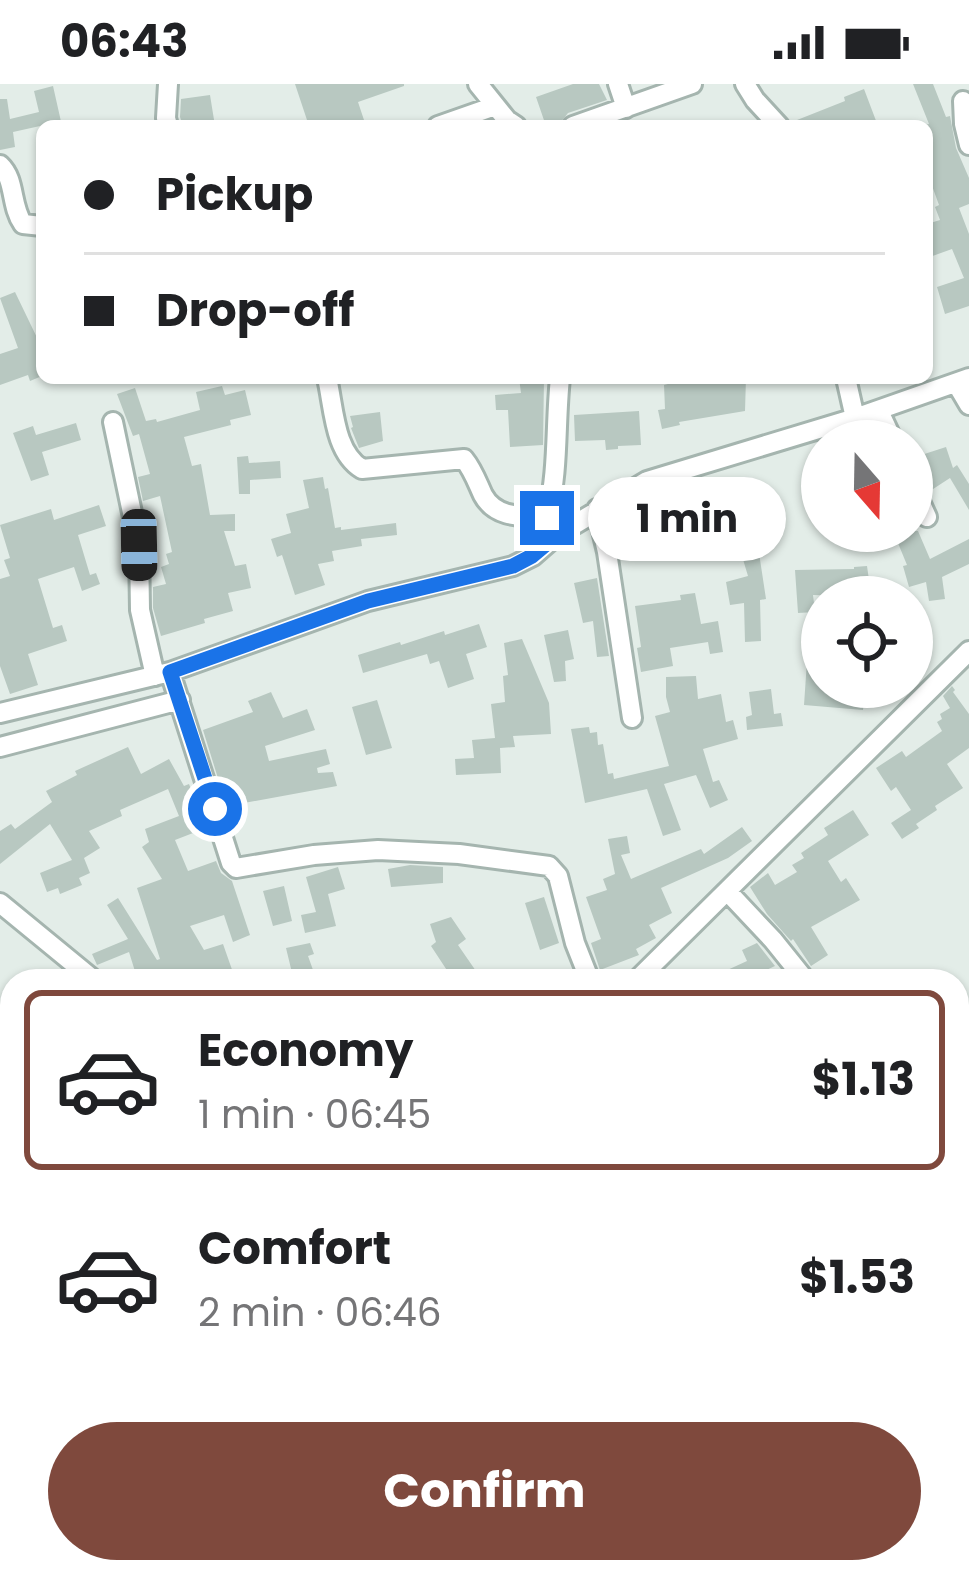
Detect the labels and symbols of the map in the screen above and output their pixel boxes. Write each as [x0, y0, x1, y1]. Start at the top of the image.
north arrow [801, 420, 933, 552]
callout: 1 min [589, 476, 787, 560]
route end [520, 491, 574, 545]
car [120, 509, 158, 581]
route start [188, 782, 242, 836]

